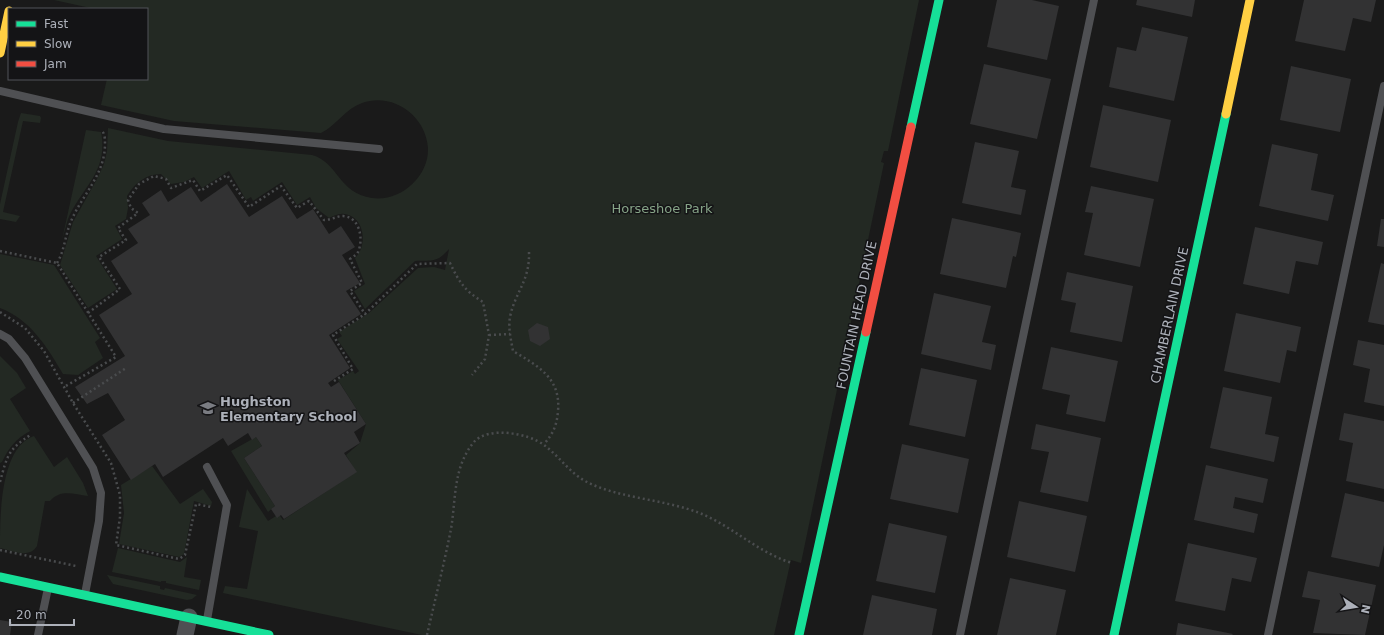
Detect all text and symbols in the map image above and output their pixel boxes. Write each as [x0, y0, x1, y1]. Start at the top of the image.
legend [8, 8, 148, 80]
text: Fast [44, 17, 68, 31]
text: Slow [44, 37, 72, 51]
text: Jam [43, 57, 67, 71]
park label: Horseshoe Park [611, 201, 713, 216]
street label: FOUNTAIN HEAD DRIVE [833, 239, 880, 391]
street label: CHAMBERLAIN DRIVE [1148, 245, 1191, 385]
place label: Hughston Elementary School [220, 394, 357, 424]
school or university icon: Hughston Elementary School [199, 399, 217, 417]
north arrow [1336, 587, 1376, 627]
scale bar [10, 601, 74, 627]
text: N [1358, 603, 1373, 615]
text: 20 m [16, 608, 47, 622]

